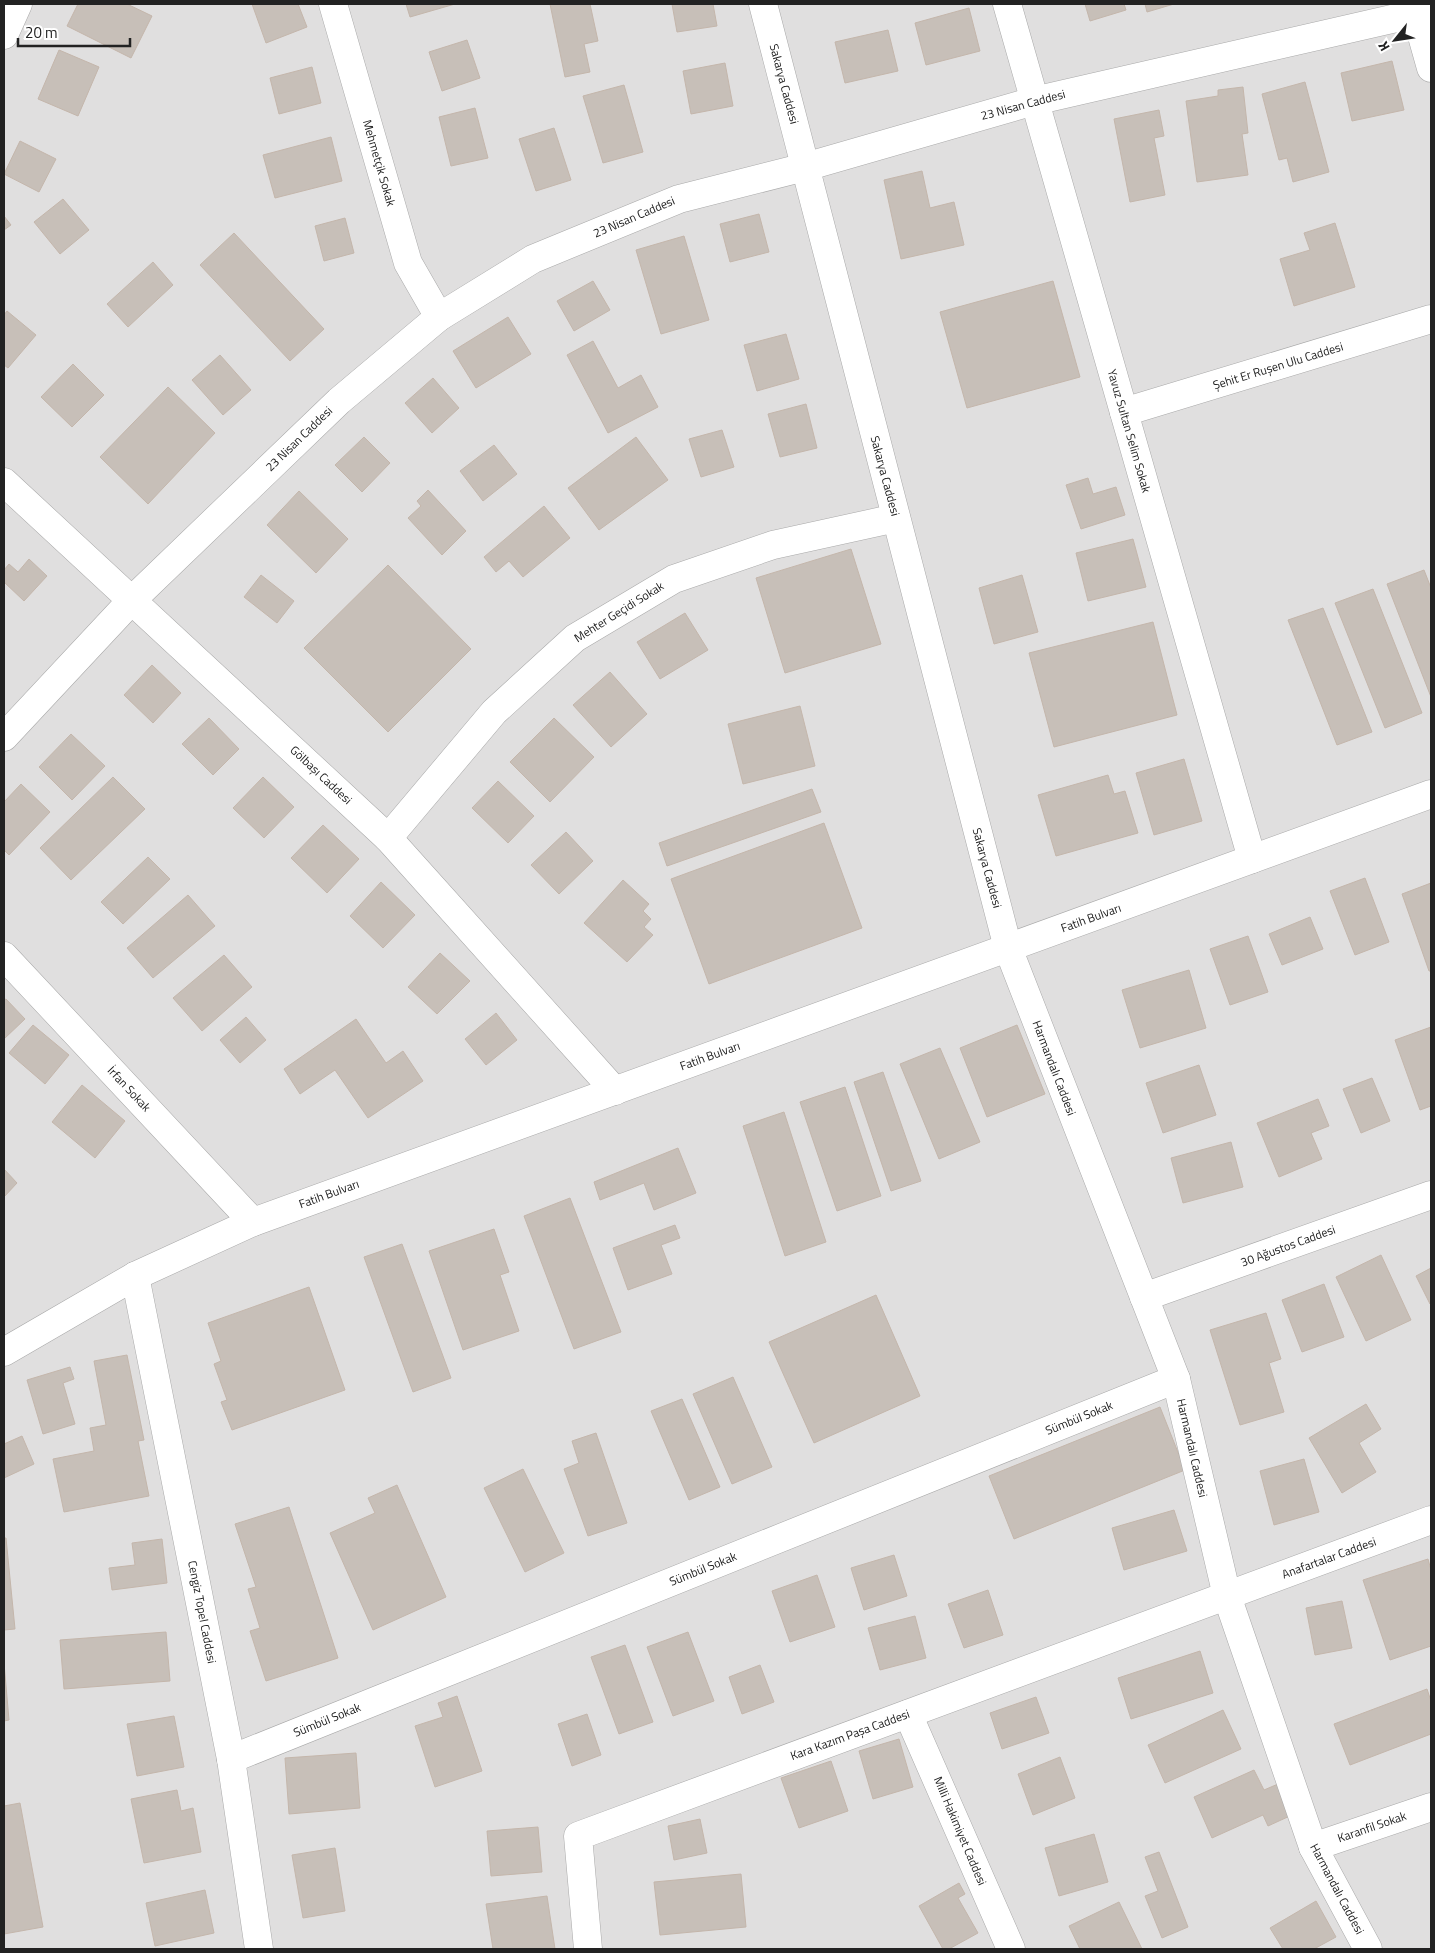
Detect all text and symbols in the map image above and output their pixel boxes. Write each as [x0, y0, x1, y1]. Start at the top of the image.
scale bar [18, 15, 130, 47]
north arrow [1370, 15, 1420, 65]
text: 20 m [25, 21, 58, 44]
text: K [1372, 37, 1394, 56]
street label: Sakarya Caddesi [765, 42, 804, 126]
street label: 23 Nisan Caddesi [978, 84, 1067, 125]
street label: Mehmetçik Sokak [358, 117, 401, 209]
street label: 23 Nisan Caddesi [590, 191, 678, 242]
street label: Şehit Er Ruşen Ulu Caddesi [1210, 337, 1345, 394]
street label: Yavuz Sultan Selim Sokak [1103, 367, 1156, 495]
street label: 23 Nisan Caddesi [261, 402, 337, 476]
street label: Sakarya Caddesi [866, 434, 905, 518]
street label: Mehter Geçidi Sokak [570, 576, 668, 647]
street label: Gölbaşı Caddesi [286, 741, 357, 809]
street label: Sakarya Caddesi [968, 826, 1007, 910]
street label: Fatih Bulvarı [1058, 898, 1124, 937]
street label: Harmandalı Caddesi [1028, 1017, 1081, 1118]
street label: Fatih Bulvarı [677, 1036, 743, 1075]
street label: İrfan Sokak [103, 1062, 156, 1116]
street label: Fatih Bulvarı [296, 1174, 362, 1213]
street label: 30 Ağustos Caddesi [1238, 1220, 1338, 1271]
street label: Sümbül Sokak [1042, 1395, 1116, 1440]
street label: Harmandalı Caddesi [1172, 1397, 1213, 1499]
street label: Anafartalar Caddesi [1279, 1532, 1379, 1583]
street label: Sümbül Sokak [666, 1546, 740, 1591]
street label: Cengiz Topel Caddesi [183, 1559, 222, 1665]
street label: Sümbül Sokak [290, 1697, 364, 1742]
street label: Kara Kazım Paşa Caddesi [787, 1704, 912, 1765]
street label: Milli Hakimiyet Caddesi [929, 1773, 992, 1888]
street label: Karanfil Sokak [1335, 1806, 1409, 1847]
street label: Harmandalı Caddesi [1305, 1840, 1369, 1938]

